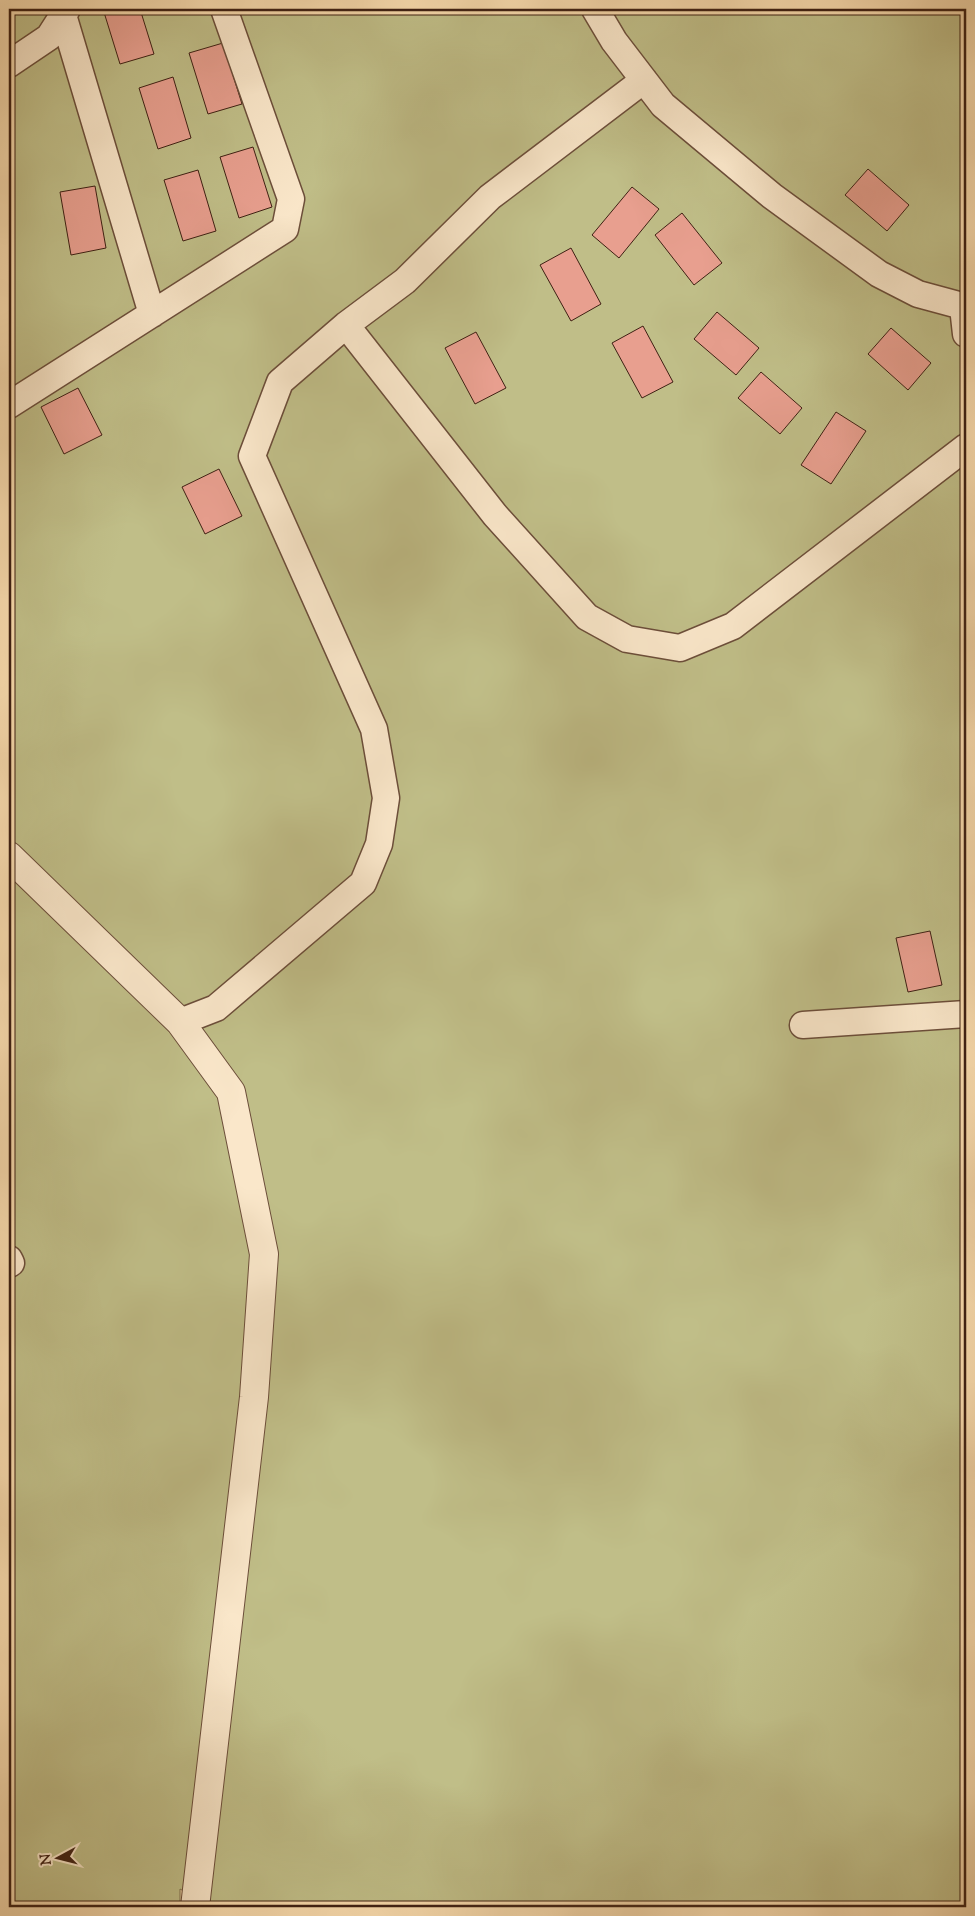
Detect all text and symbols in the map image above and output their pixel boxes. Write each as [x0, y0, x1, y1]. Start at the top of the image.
north arrow [32, 1834, 82, 1884]
text: N [36, 1853, 58, 1866]

